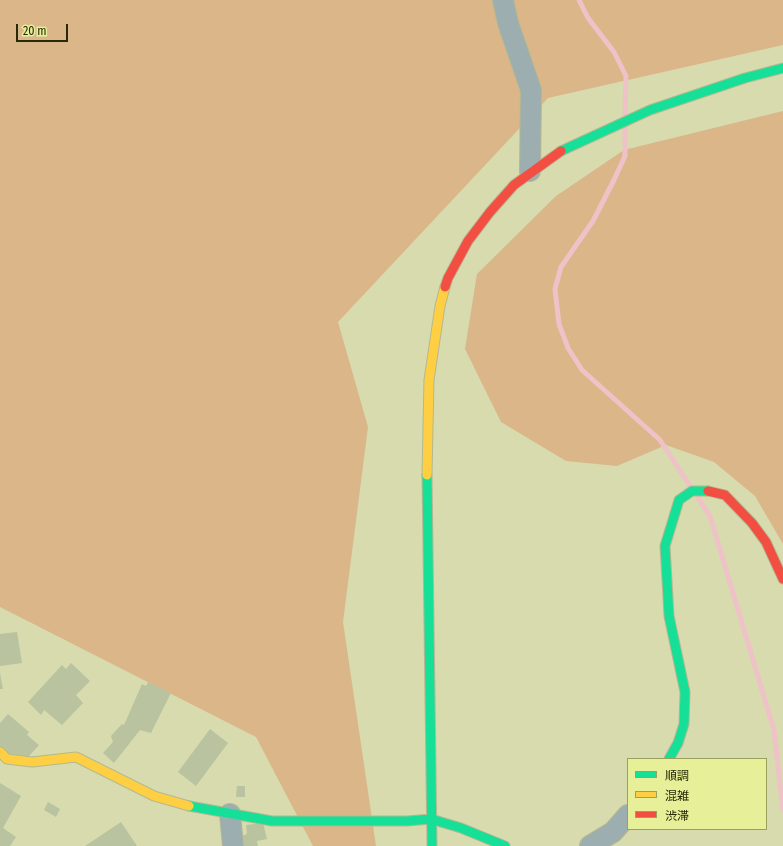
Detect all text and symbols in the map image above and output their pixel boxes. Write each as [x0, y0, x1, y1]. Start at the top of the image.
scale bar [18, 16, 70, 42]
text: 20 m [23, 24, 47, 38]
legend [627, 758, 767, 830]
text: 順調 [665, 769, 689, 783]
text: 混雑 [665, 789, 689, 803]
text: 渋滞 [665, 809, 689, 823]

